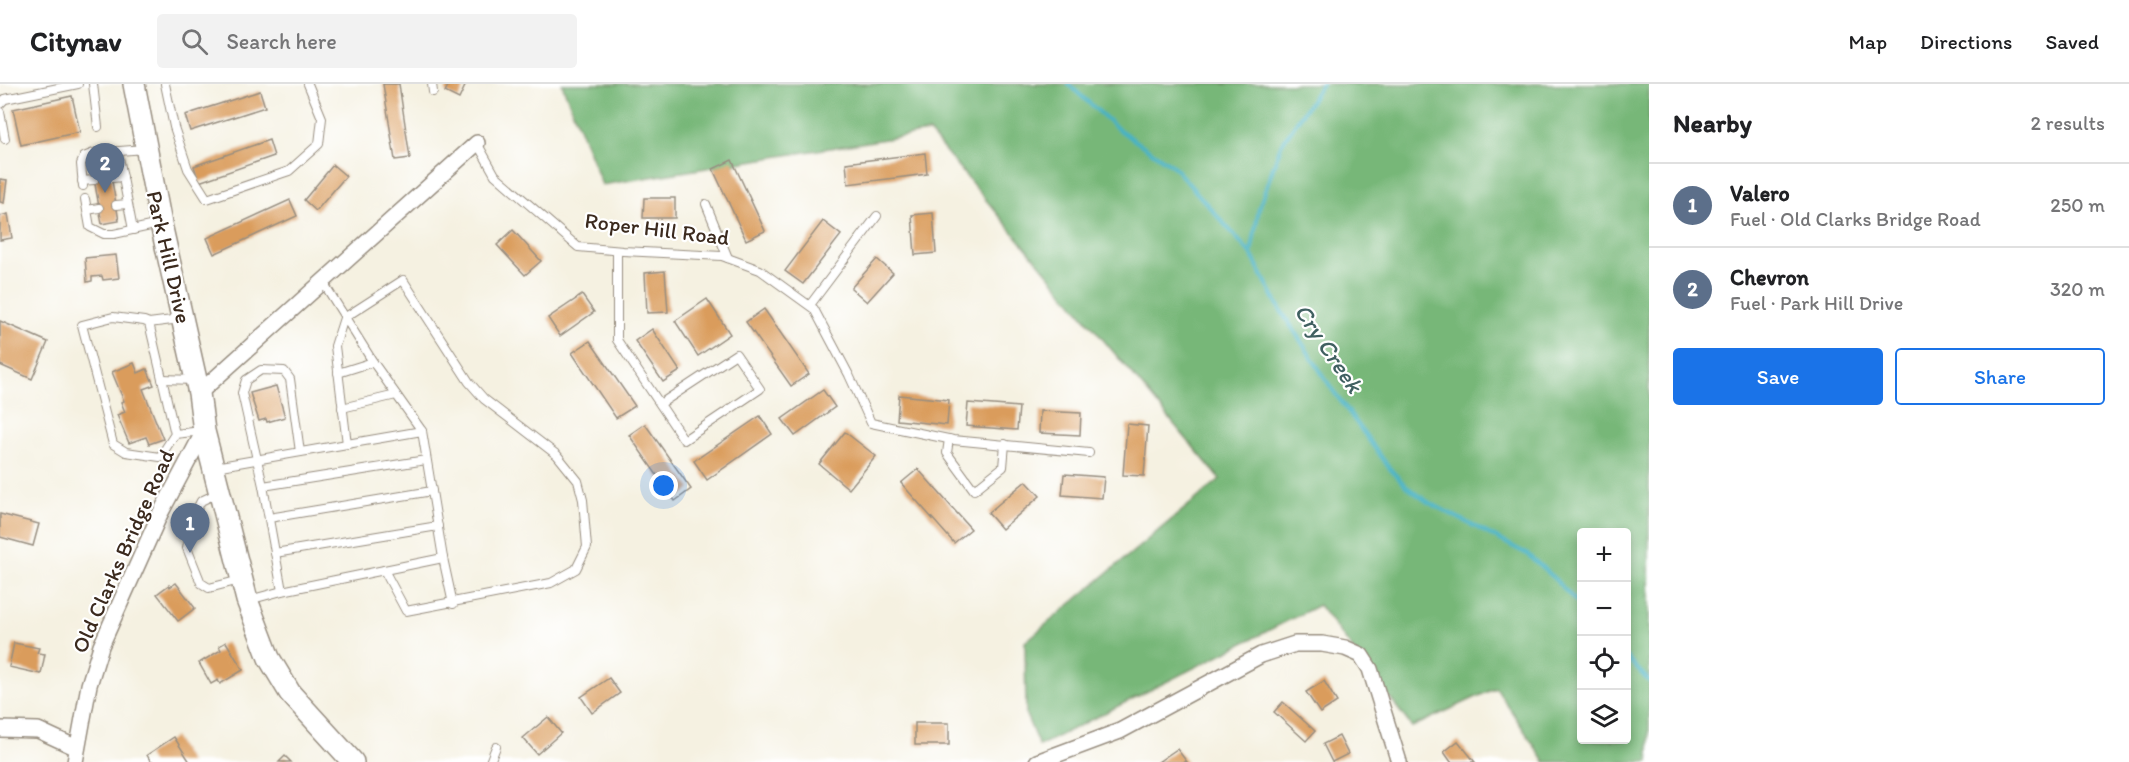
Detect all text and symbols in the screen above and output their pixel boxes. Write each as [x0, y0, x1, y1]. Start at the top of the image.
search box [157, 14, 577, 68]
text: Citynav [30, 24, 121, 58]
icon: search [178, 25, 211, 58]
text: Search here [226, 28, 337, 55]
text: Map [1849, 29, 1887, 54]
text: Directions [1920, 29, 2012, 54]
text: Saved [2045, 29, 2099, 54]
text: Nearby [1673, 107, 1752, 139]
text: 2 results [2031, 111, 2105, 135]
pin: 2 [86, 144, 124, 193]
text: Valero [1730, 180, 1790, 207]
street label: Park Hill Drive [141, 188, 197, 326]
text: 1 [1688, 193, 1697, 217]
text: 250 m [2050, 193, 2105, 217]
street label: Roper Hill Road [583, 207, 731, 251]
text: Fuel · Old Clarks Bridge Road [1730, 207, 1981, 231]
text: Chevron [1730, 264, 1809, 291]
text: 2 [1687, 277, 1698, 301]
text: 320 m [2050, 277, 2105, 301]
text: Fuel · Park Hill Drive [1730, 291, 1903, 315]
water label: Cry Creek [1289, 298, 1370, 400]
button: Save [1673, 348, 1883, 405]
button: Share [1895, 348, 2105, 405]
street label: Old Clarks Bridge Road [66, 445, 180, 657]
your location [649, 471, 678, 500]
pin: 1 [170, 504, 210, 553]
map controls [1577, 528, 1631, 744]
button: + [1577, 528, 1631, 582]
button: − [1577, 582, 1631, 636]
button: locate [1577, 636, 1631, 690]
button: layers [1577, 690, 1631, 744]

